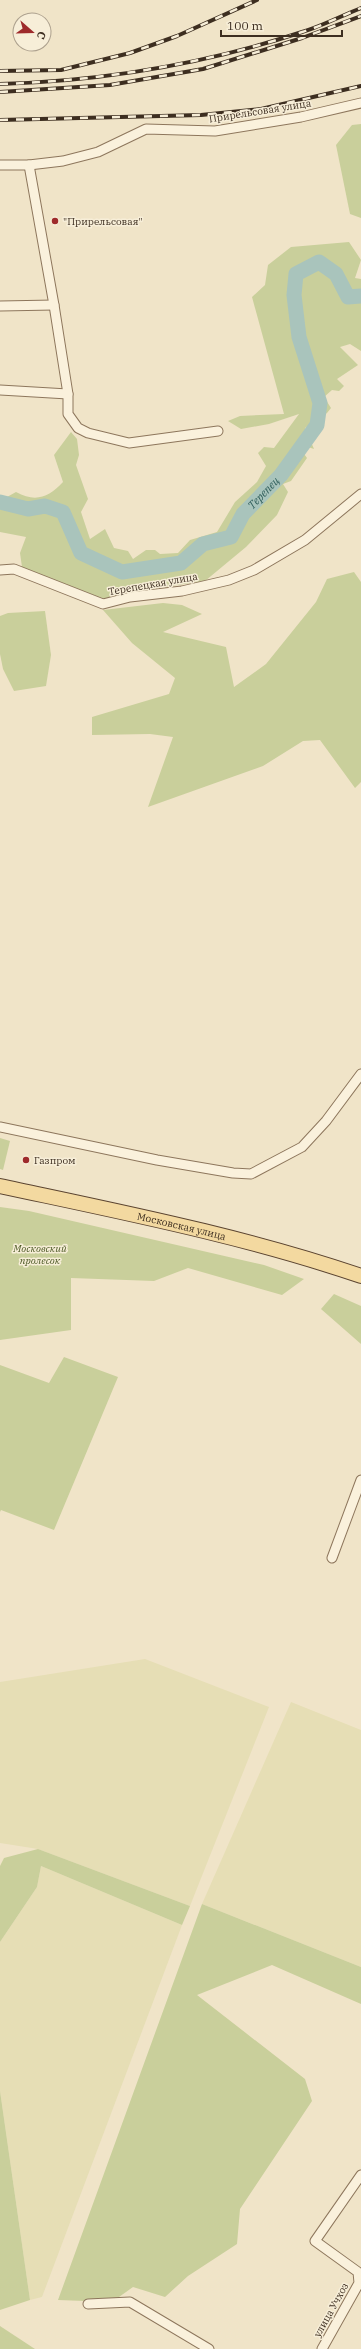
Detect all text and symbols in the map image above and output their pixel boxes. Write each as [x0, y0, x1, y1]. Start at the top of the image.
north arrow [12, 12, 52, 52]
scale bar [221, 12, 342, 38]
text: 100 m [227, 18, 263, 33]
text: С [34, 30, 49, 41]
street label: Прирельсовая улица [208, 96, 313, 125]
place label: "Прирельсовая" [63, 215, 143, 228]
marker: "Прирельсовая" [50, 216, 60, 226]
water label: Терепец [245, 473, 283, 512]
street label: Терепецкая улица [107, 570, 199, 598]
place label: Газпром [34, 1154, 76, 1167]
marker: Газпром [21, 1155, 31, 1165]
street label: Московская улица [136, 1209, 228, 1243]
park label: Московский пролесок [12, 1242, 67, 1267]
street label: улица Учхоз [311, 2280, 351, 2340]

